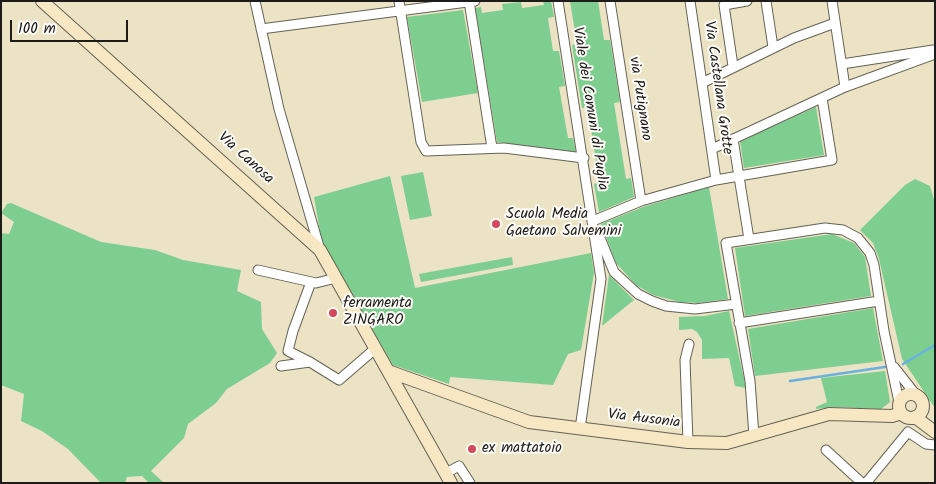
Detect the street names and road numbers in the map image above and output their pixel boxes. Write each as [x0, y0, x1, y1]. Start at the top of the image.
street label: Via Castellana Grotte [699, 20, 735, 156]
street label: Viale dei Comuni di Puglia [567, 26, 611, 192]
street label: via Putignano [623, 56, 655, 142]
street label: Via Canosa [213, 129, 277, 189]
street label: Via Ausonia [607, 407, 681, 433]

